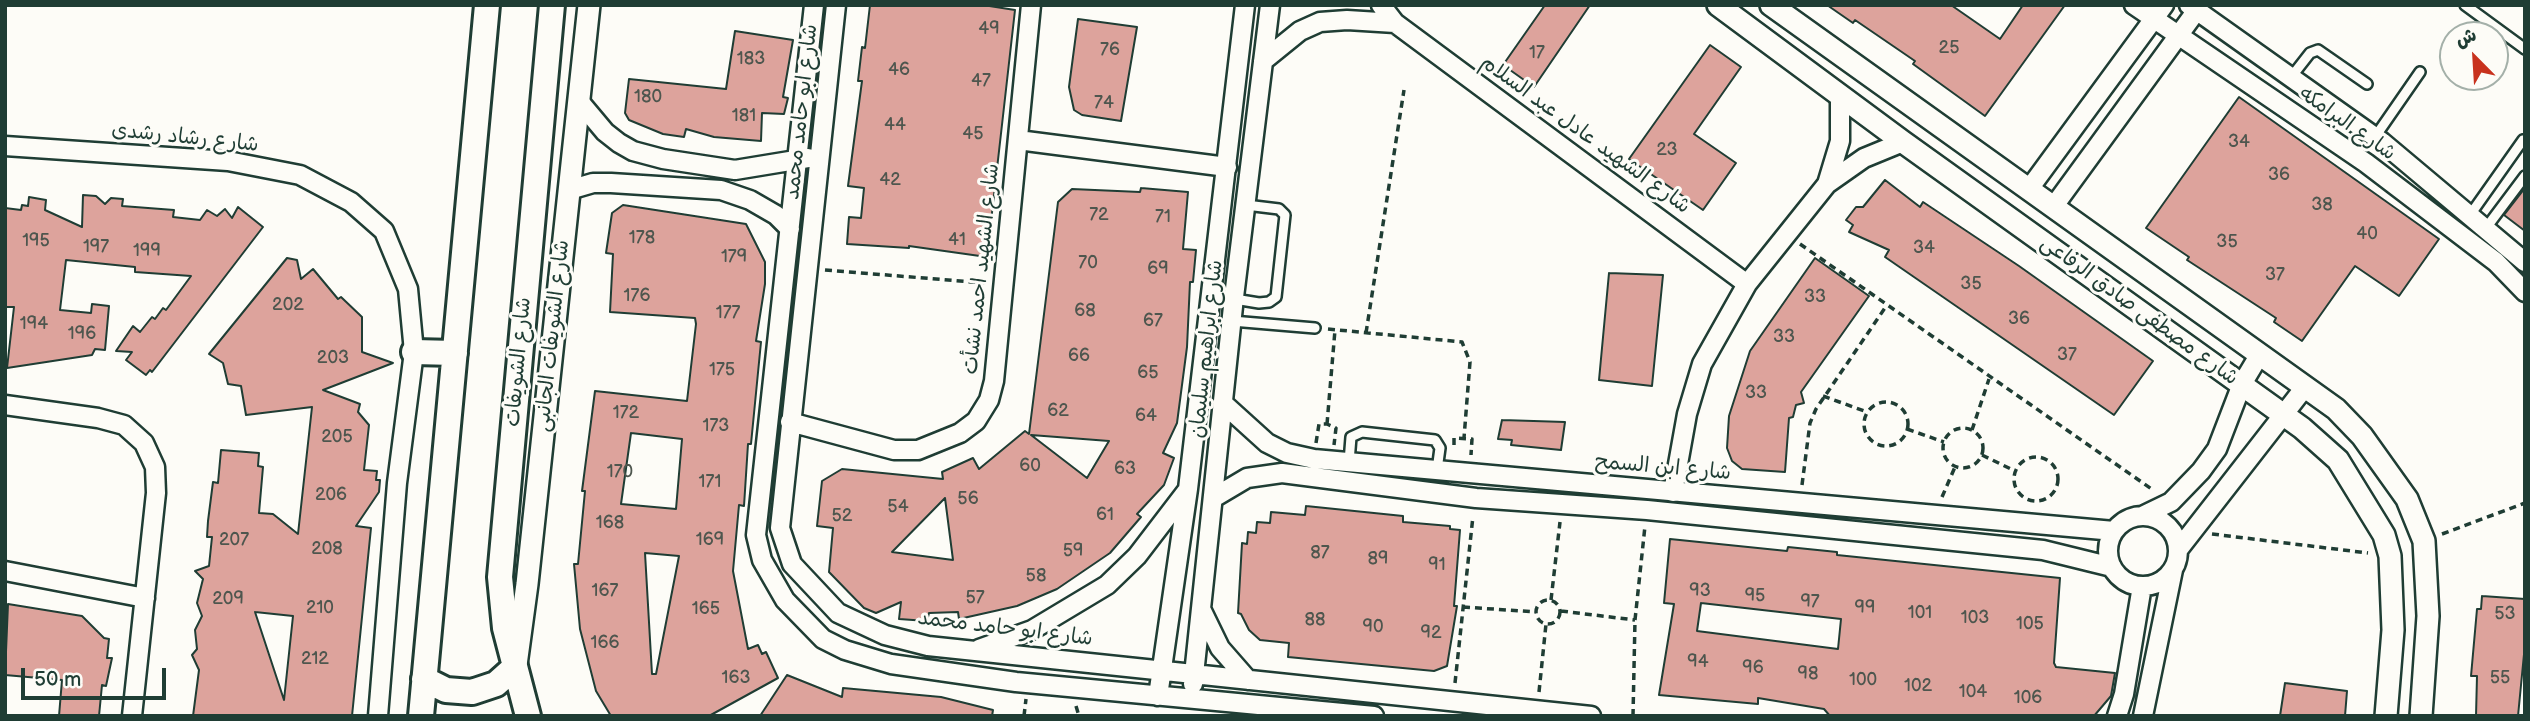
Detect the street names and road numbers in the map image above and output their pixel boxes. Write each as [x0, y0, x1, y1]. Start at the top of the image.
street label: شارع ابو حامد محمد [780, 23, 824, 201]
street label: شارع الشهيد عادل عبد السلام [1475, 50, 1695, 220]
street label: شارع البرامكه [2294, 81, 2400, 167]
street label: شارع رشاد رشدى [110, 118, 260, 158]
street label: شارع الشهيد احمد نشأت [958, 162, 1006, 376]
street label: شارع مصطفى صادق الرفاعى [2035, 231, 2243, 391]
street label: شارع الشويفات الجانبى [530, 239, 576, 433]
street label: شارع ابراهيم سليمان [1185, 259, 1229, 439]
street label: شارع الشويفات [501, 296, 537, 428]
street label: شارع ابن السمح [1594, 450, 1732, 486]
street label: شارع ابو حامد محمد [916, 606, 1094, 652]

